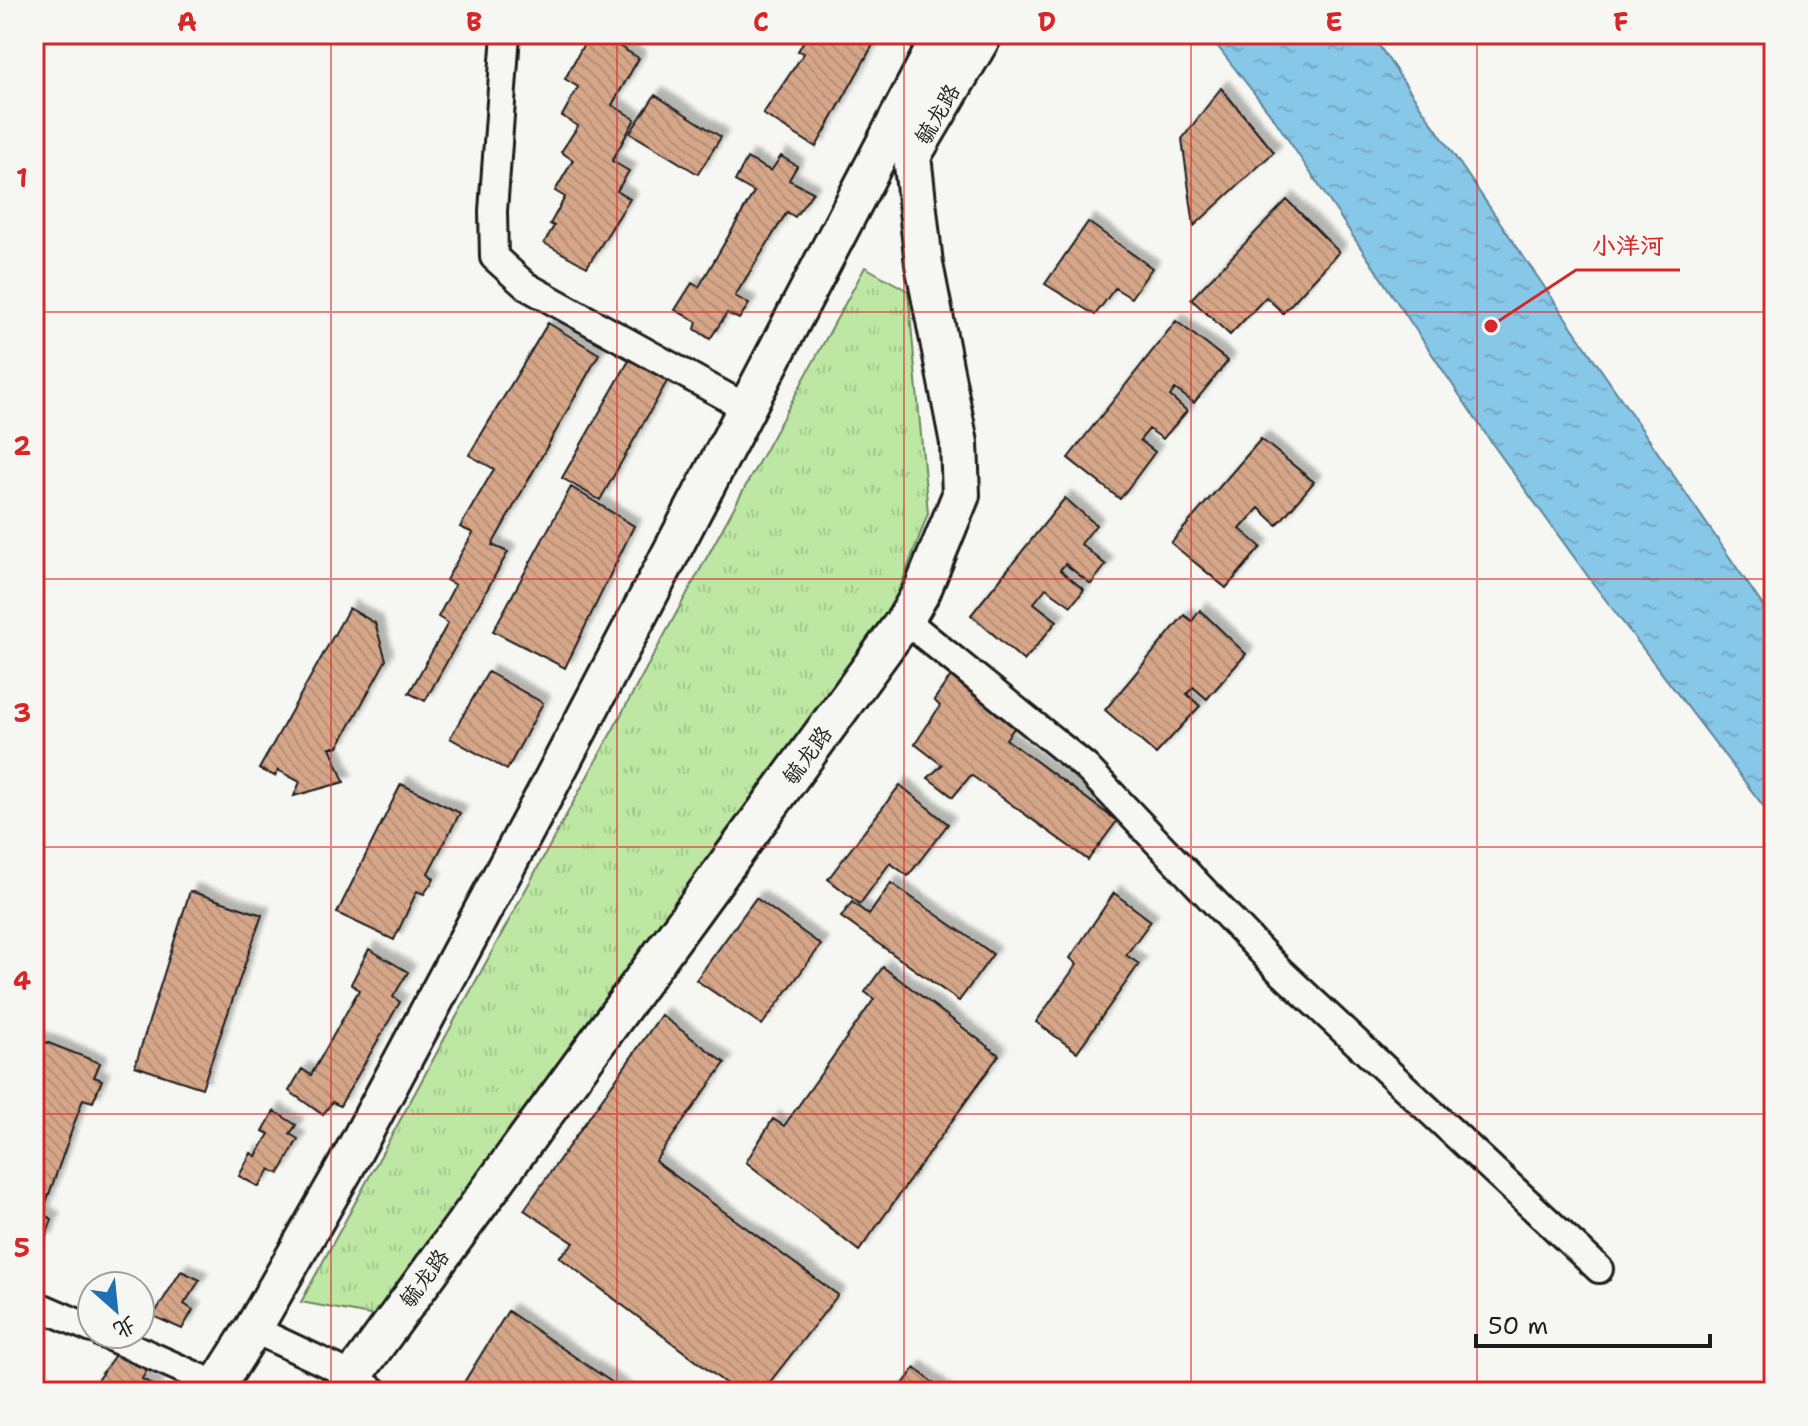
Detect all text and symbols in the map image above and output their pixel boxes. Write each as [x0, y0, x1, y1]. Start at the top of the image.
text: A [177, 4, 197, 39]
text: B [466, 4, 482, 39]
text: C [753, 4, 769, 39]
text: D [1038, 4, 1056, 39]
text: E [1325, 4, 1343, 39]
text: F [1613, 4, 1629, 39]
street label: 毓龙路 [908, 78, 966, 150]
text: 1 [16, 160, 28, 195]
callout: 小洋河 [1576, 222, 1680, 270]
text: 小洋河 [1592, 230, 1664, 262]
text: 2 [13, 428, 31, 463]
text: 3 [13, 695, 31, 730]
street label: 毓龙路 [776, 720, 839, 791]
text: 4 [13, 963, 31, 998]
text: 5 [14, 1230, 30, 1265]
street label: 毓龙路 [393, 1243, 456, 1314]
north arrow [76, 1270, 156, 1350]
scale bar [1476, 1298, 1710, 1348]
text: 北 [108, 1309, 141, 1345]
text: 50 m [1488, 1310, 1548, 1342]

